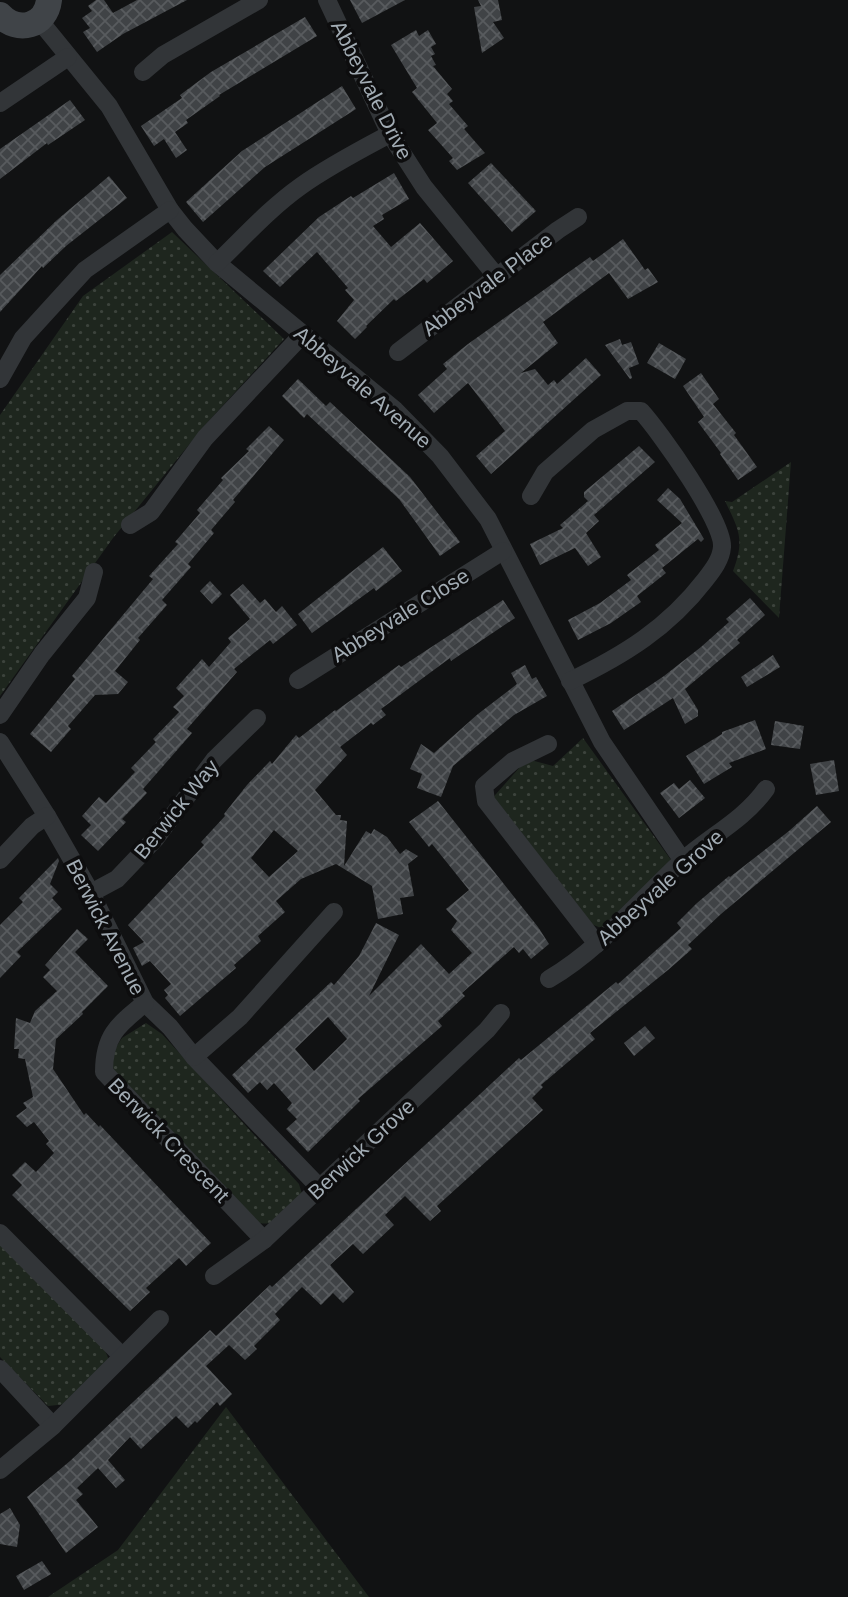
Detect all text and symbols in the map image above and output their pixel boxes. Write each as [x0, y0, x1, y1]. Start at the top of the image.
street label: Abbeyvale Drive [327, 17, 417, 163]
street label: Abbeyvale Place [418, 228, 556, 340]
street label: Abbeyvale Avenue [290, 321, 436, 453]
street label: Abbeyvale Close [327, 563, 473, 667]
street label: Berwick Way [129, 755, 223, 863]
street label: Abbeyvale Grove [592, 825, 728, 949]
street label: Berwick Avenue [62, 855, 150, 999]
street label: Berwick Crescent [104, 1073, 234, 1207]
street label: Berwick Grove [303, 1094, 419, 1204]

